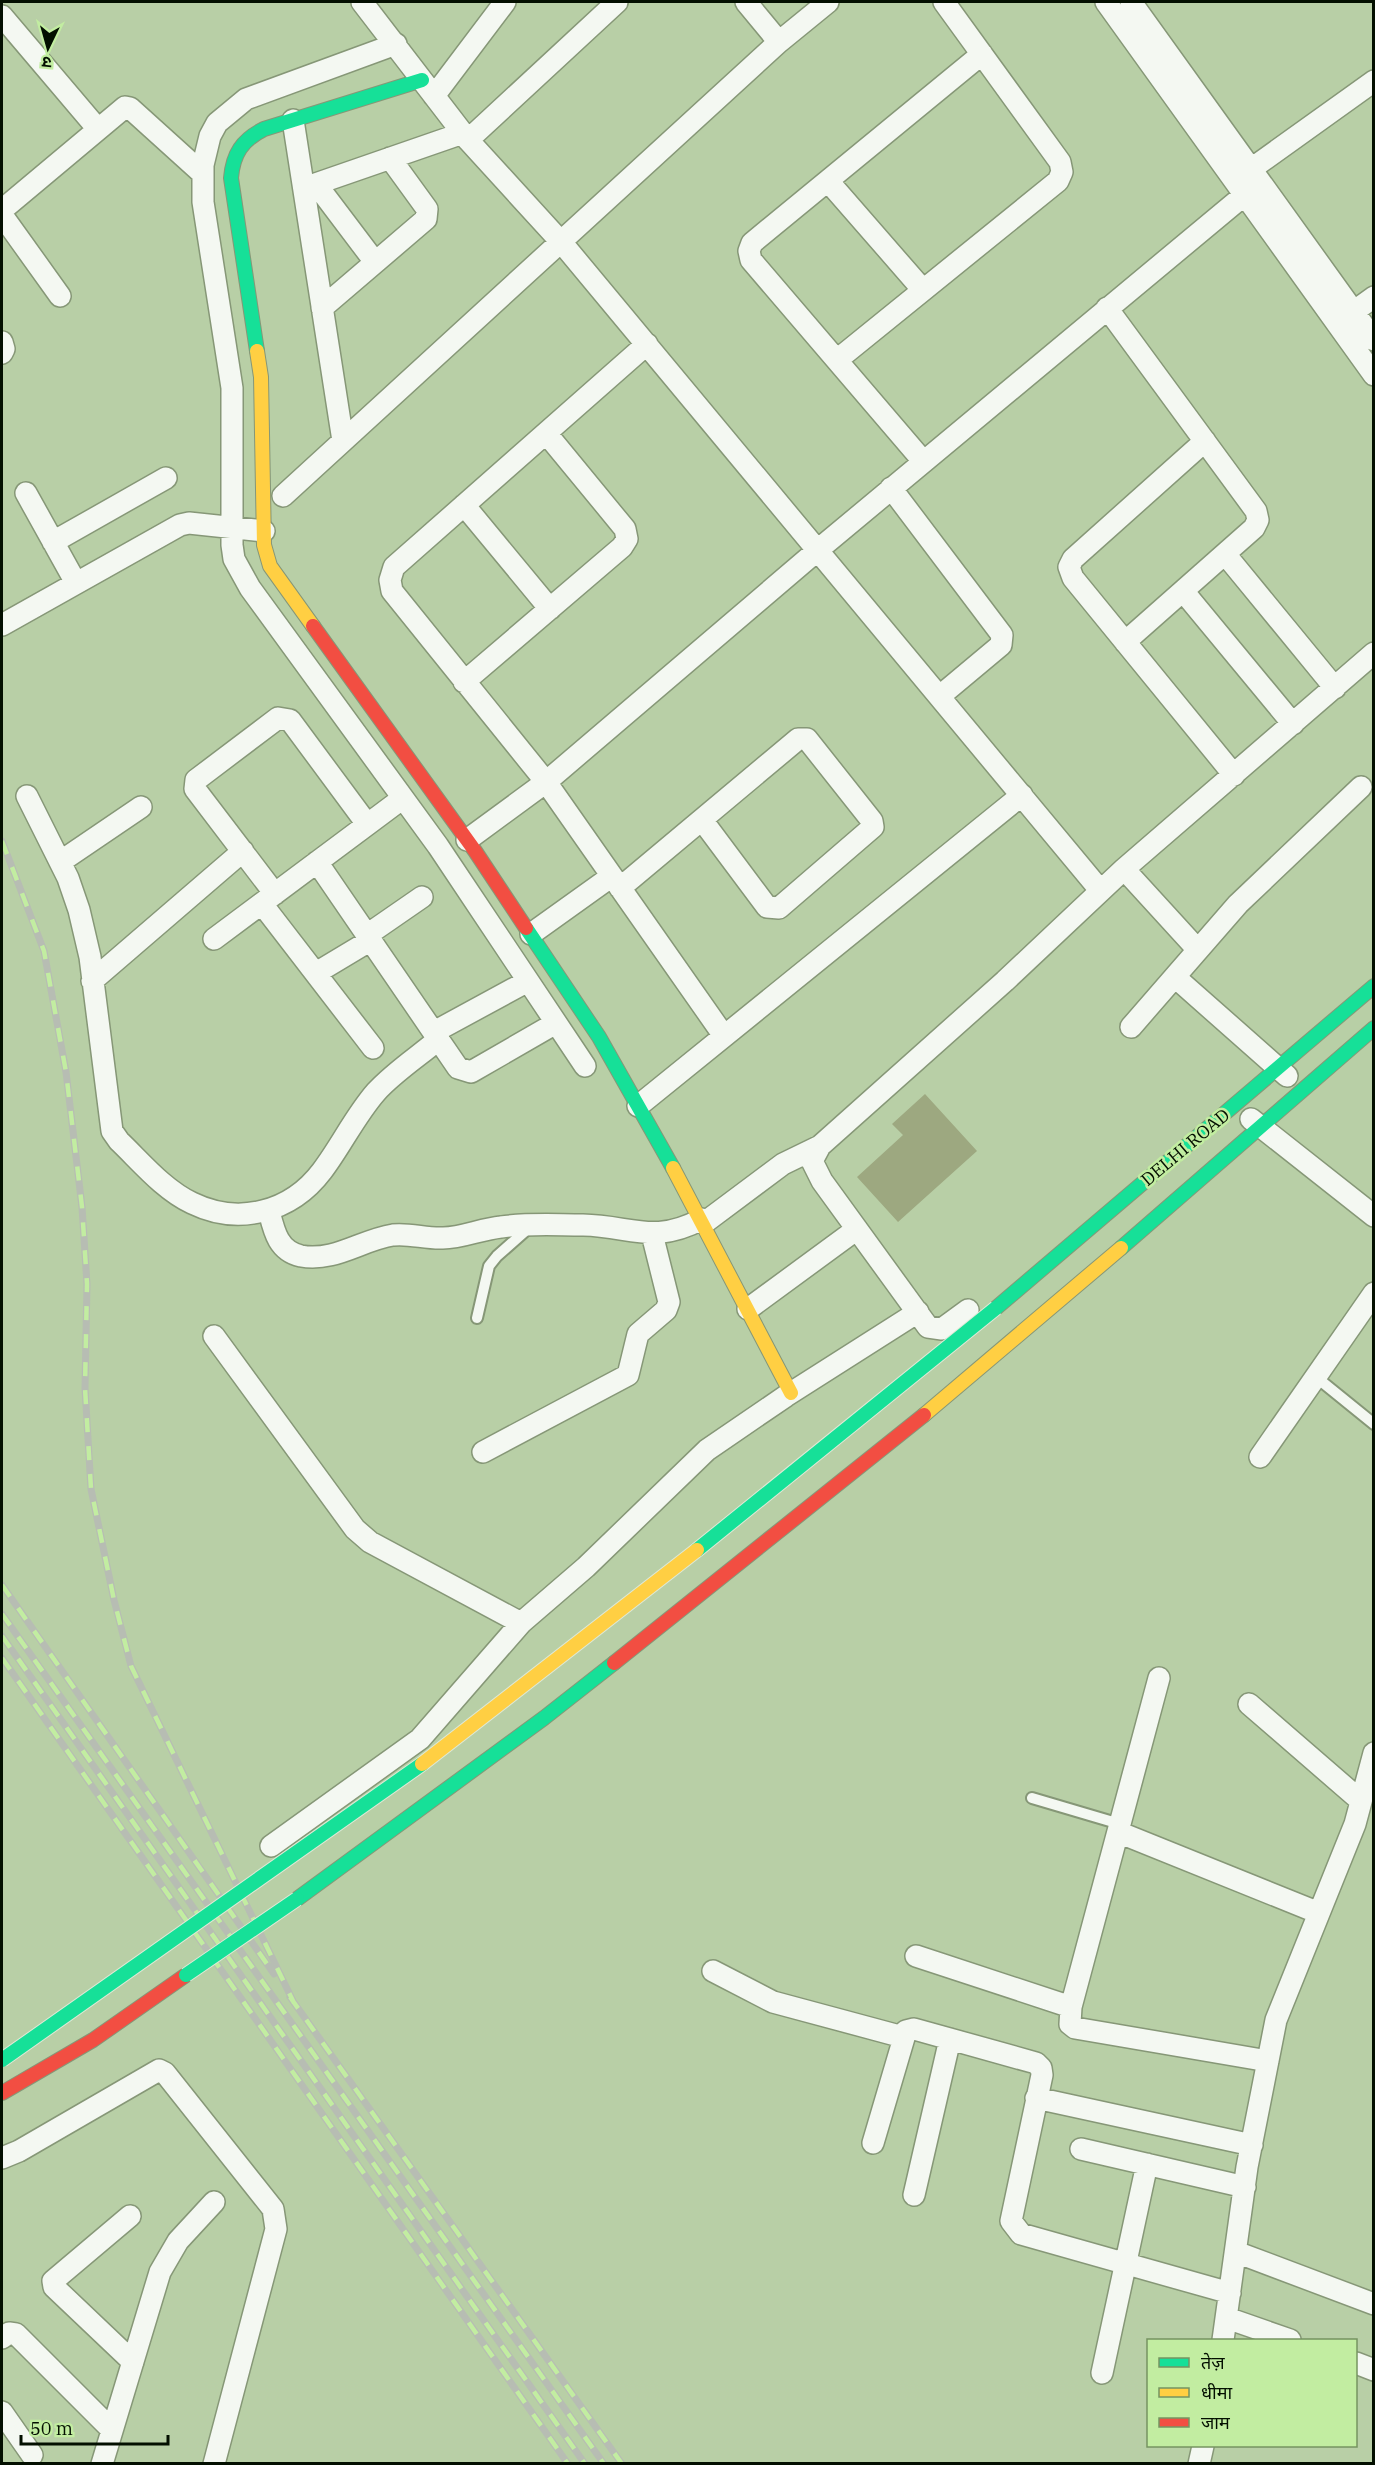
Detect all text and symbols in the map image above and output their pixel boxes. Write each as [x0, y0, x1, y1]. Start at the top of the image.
north arrow [18, 18, 78, 78]
text: उ [41, 53, 52, 73]
street label: DELHI ROAD [1136, 1103, 1234, 1191]
legend [1147, 2339, 1357, 2447]
text: तेज़ [1201, 2351, 1225, 2374]
text: धीमा [1201, 2381, 1232, 2404]
scale bar [21, 2408, 168, 2446]
text: जाम [1201, 2411, 1231, 2434]
text: 50 m [30, 2417, 73, 2440]

